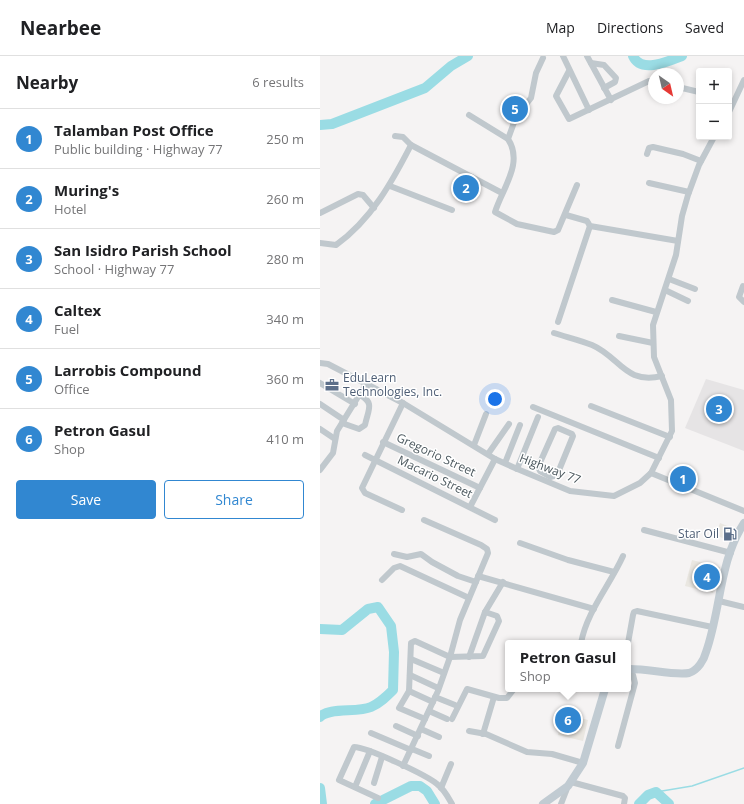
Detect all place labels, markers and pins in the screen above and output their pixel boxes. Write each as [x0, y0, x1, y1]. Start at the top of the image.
pin: 5 [502, 94, 528, 124]
pin: 2 [453, 173, 479, 203]
place label: EduLearn Technologies, Inc. [343, 369, 442, 400]
office icon: EduLearn Technologies, Inc. [324, 377, 340, 393]
pin: 3 [706, 394, 732, 424]
pin: 1 [670, 464, 696, 494]
place label: Star Oil [678, 525, 719, 542]
fuel station icon: Star Oil [722, 526, 738, 542]
pin: 4 [694, 562, 720, 592]
pin: 6 [555, 705, 581, 735]

